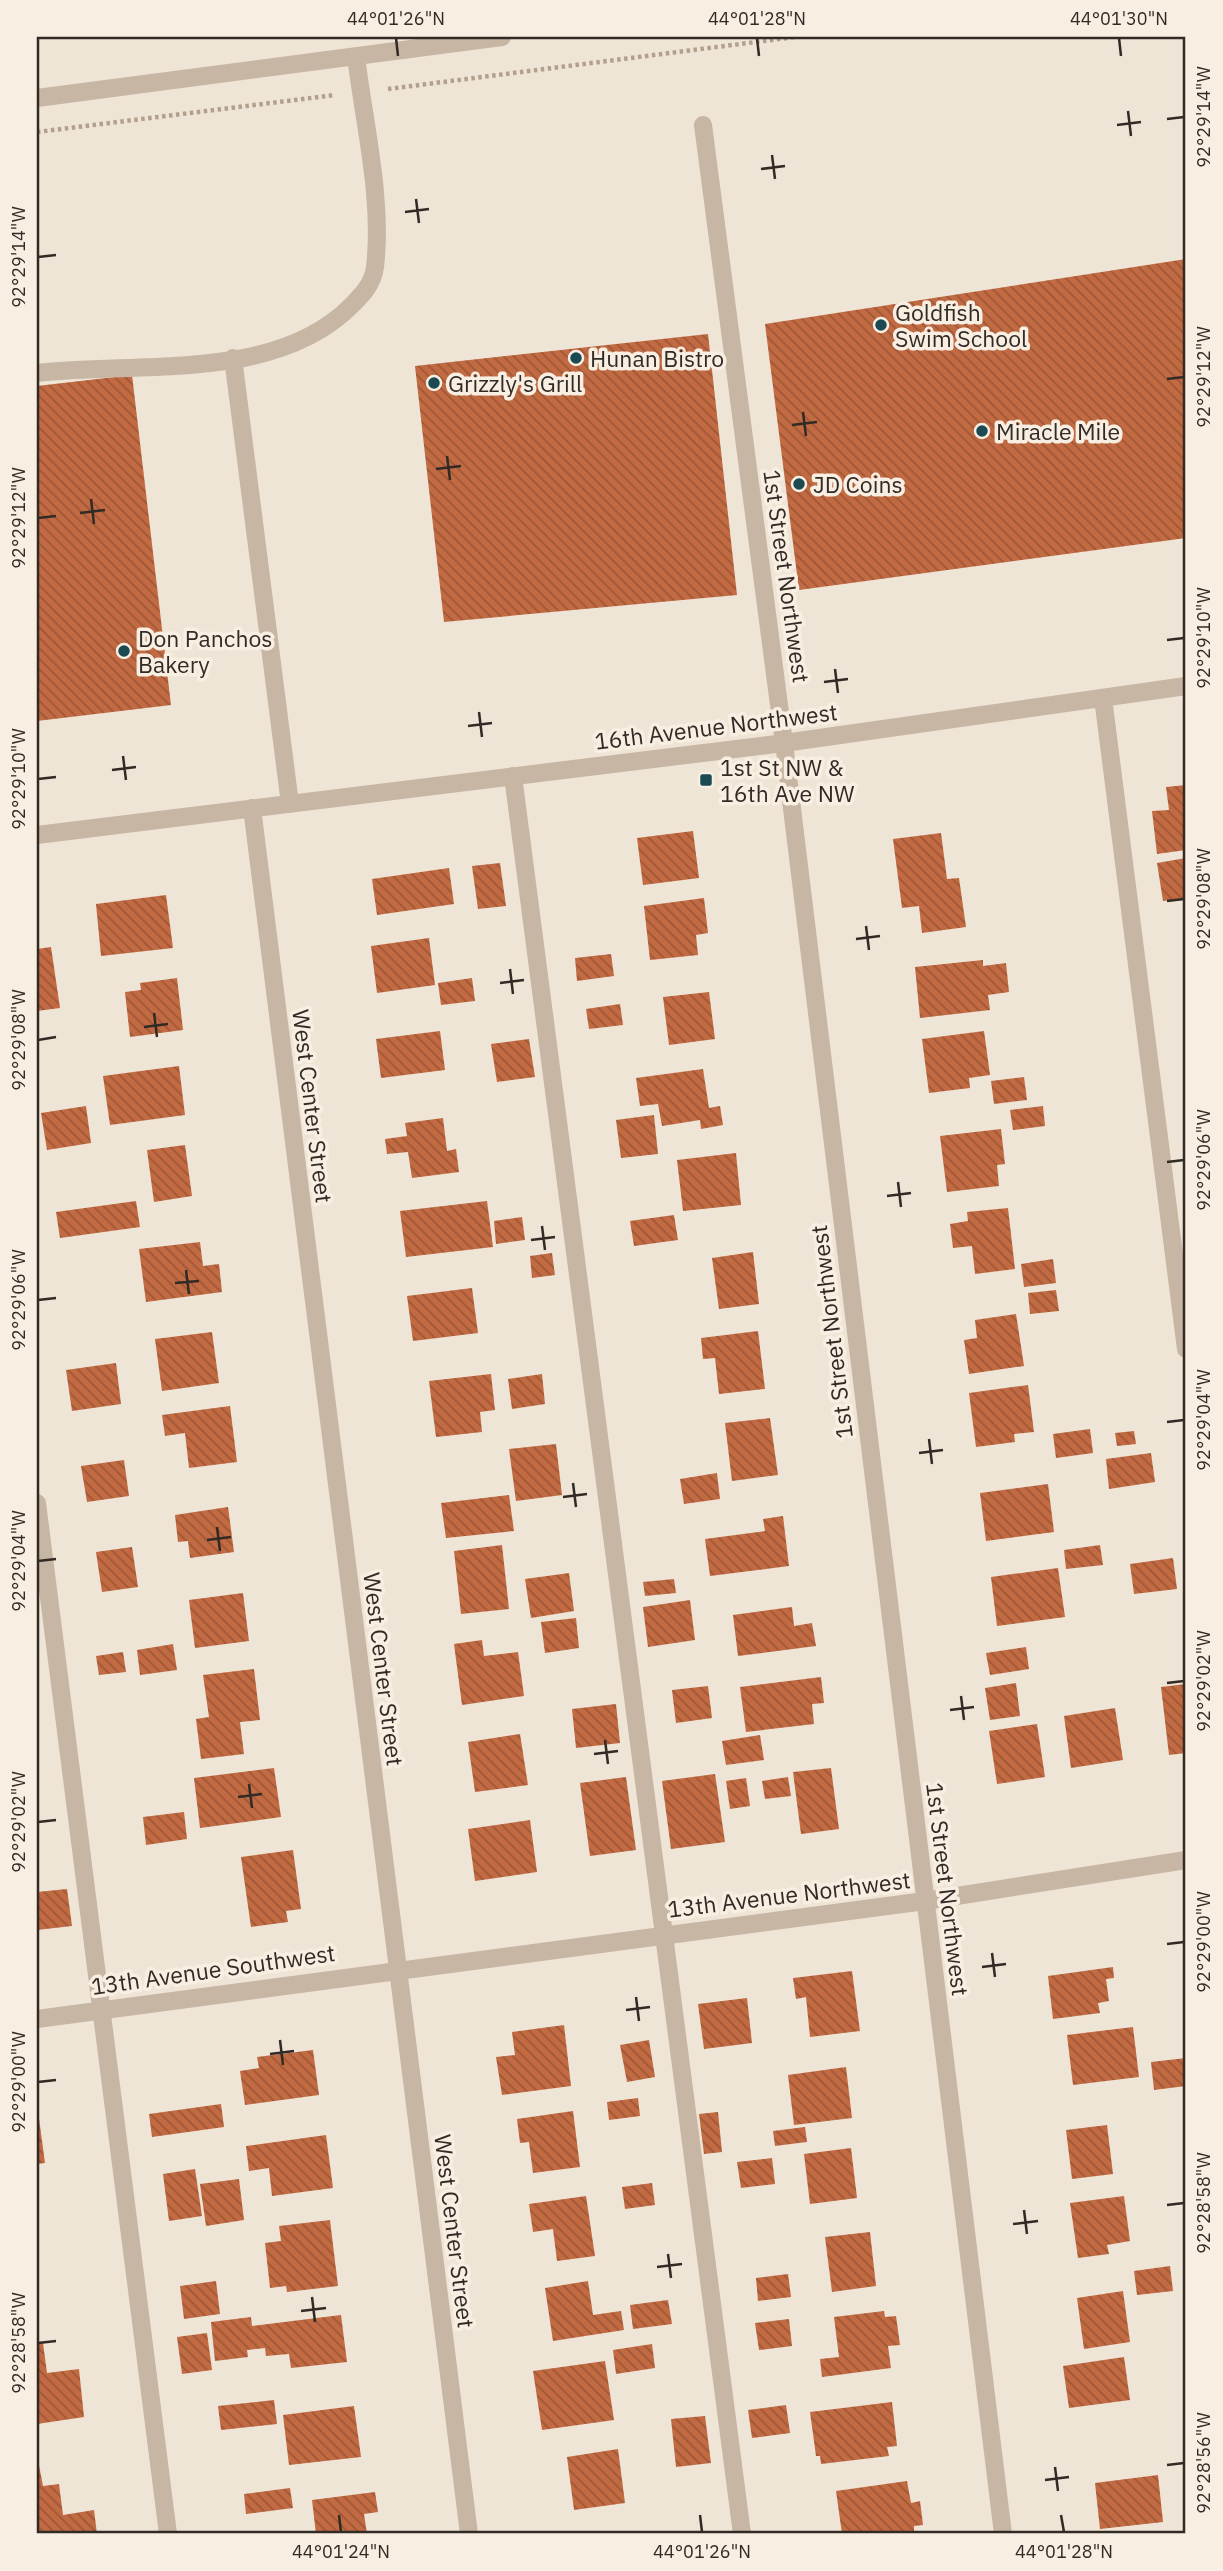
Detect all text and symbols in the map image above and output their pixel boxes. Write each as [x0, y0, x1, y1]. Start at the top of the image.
text: 44°01'26"N [347, 7, 445, 30]
text: 44°01'28"N [708, 7, 806, 30]
text: 44°01'30"N [1070, 7, 1168, 30]
text: 92°29'14"W [1192, 66, 1215, 168]
text: 92°29'14"W [7, 206, 30, 308]
place label: Goldfish Swim School [895, 297, 1027, 353]
marker: Goldfish Swim School [873, 317, 889, 333]
text: 92°29'12"W [1192, 326, 1215, 428]
place label: Hunan Bistro [590, 343, 724, 373]
marker: Hunan Bistro [568, 350, 584, 366]
place label: Grizzly's Grill [448, 368, 582, 398]
marker: Grizzly's Grill [426, 375, 442, 391]
place label: Miracle Mile [996, 416, 1120, 446]
marker: Miracle Mile [974, 423, 990, 439]
text: 92°29'12"W [7, 467, 30, 569]
street label: 1st Street Northwest [757, 468, 817, 684]
place label: JD Coins [813, 469, 903, 499]
marker: JD Coins [791, 476, 807, 492]
text: 92°29'10"W [1192, 587, 1215, 689]
place label: Don Panchos Bakery [138, 623, 273, 679]
marker: Don Panchos Bakery [116, 643, 132, 659]
street label: 16th Avenue Northwest [593, 696, 839, 756]
text: 92°29'10"W [7, 728, 30, 830]
place label: 1st St NW & 16th Ave NW [720, 752, 855, 808]
marker: 1st St NW & 16th Ave NW [698, 772, 714, 788]
text: 92°29'08"W [1192, 848, 1215, 950]
text: 92°29'08"W [7, 989, 30, 1091]
street label: West Center Street [286, 1007, 340, 1205]
text: 92°29'06"W [1192, 1109, 1215, 1211]
street label: 1st Street Northwest [803, 1224, 859, 1440]
text: 92°29'06"W [7, 1249, 30, 1351]
text: 92°29'04"W [1192, 1369, 1215, 1471]
text: 92°29'04"W [7, 1510, 30, 1612]
street label: West Center Street [357, 1570, 411, 1768]
text: 92°29'02"W [1192, 1630, 1215, 1732]
text: 92°29'02"W [7, 1771, 30, 1873]
street label: 1st Street Northwest [920, 1781, 976, 1997]
street label: 13th Avenue Northwest [666, 1864, 912, 1924]
text: 92°29'00"W [1192, 1891, 1215, 1993]
street label: 13th Avenue Southwest [89, 1937, 337, 2001]
text: 92°29'00"W [7, 2031, 30, 2133]
street label: West Center Street [428, 2132, 482, 2330]
text: 92°28'58"W [1192, 2152, 1215, 2254]
text: 92°28'58"W [7, 2292, 30, 2394]
text: 92°28'56"W [1192, 2412, 1215, 2514]
text: 44°01'24"N [292, 2540, 390, 2563]
text: 44°01'26"N [653, 2540, 751, 2563]
text: 44°01'28"N [1015, 2540, 1113, 2563]

